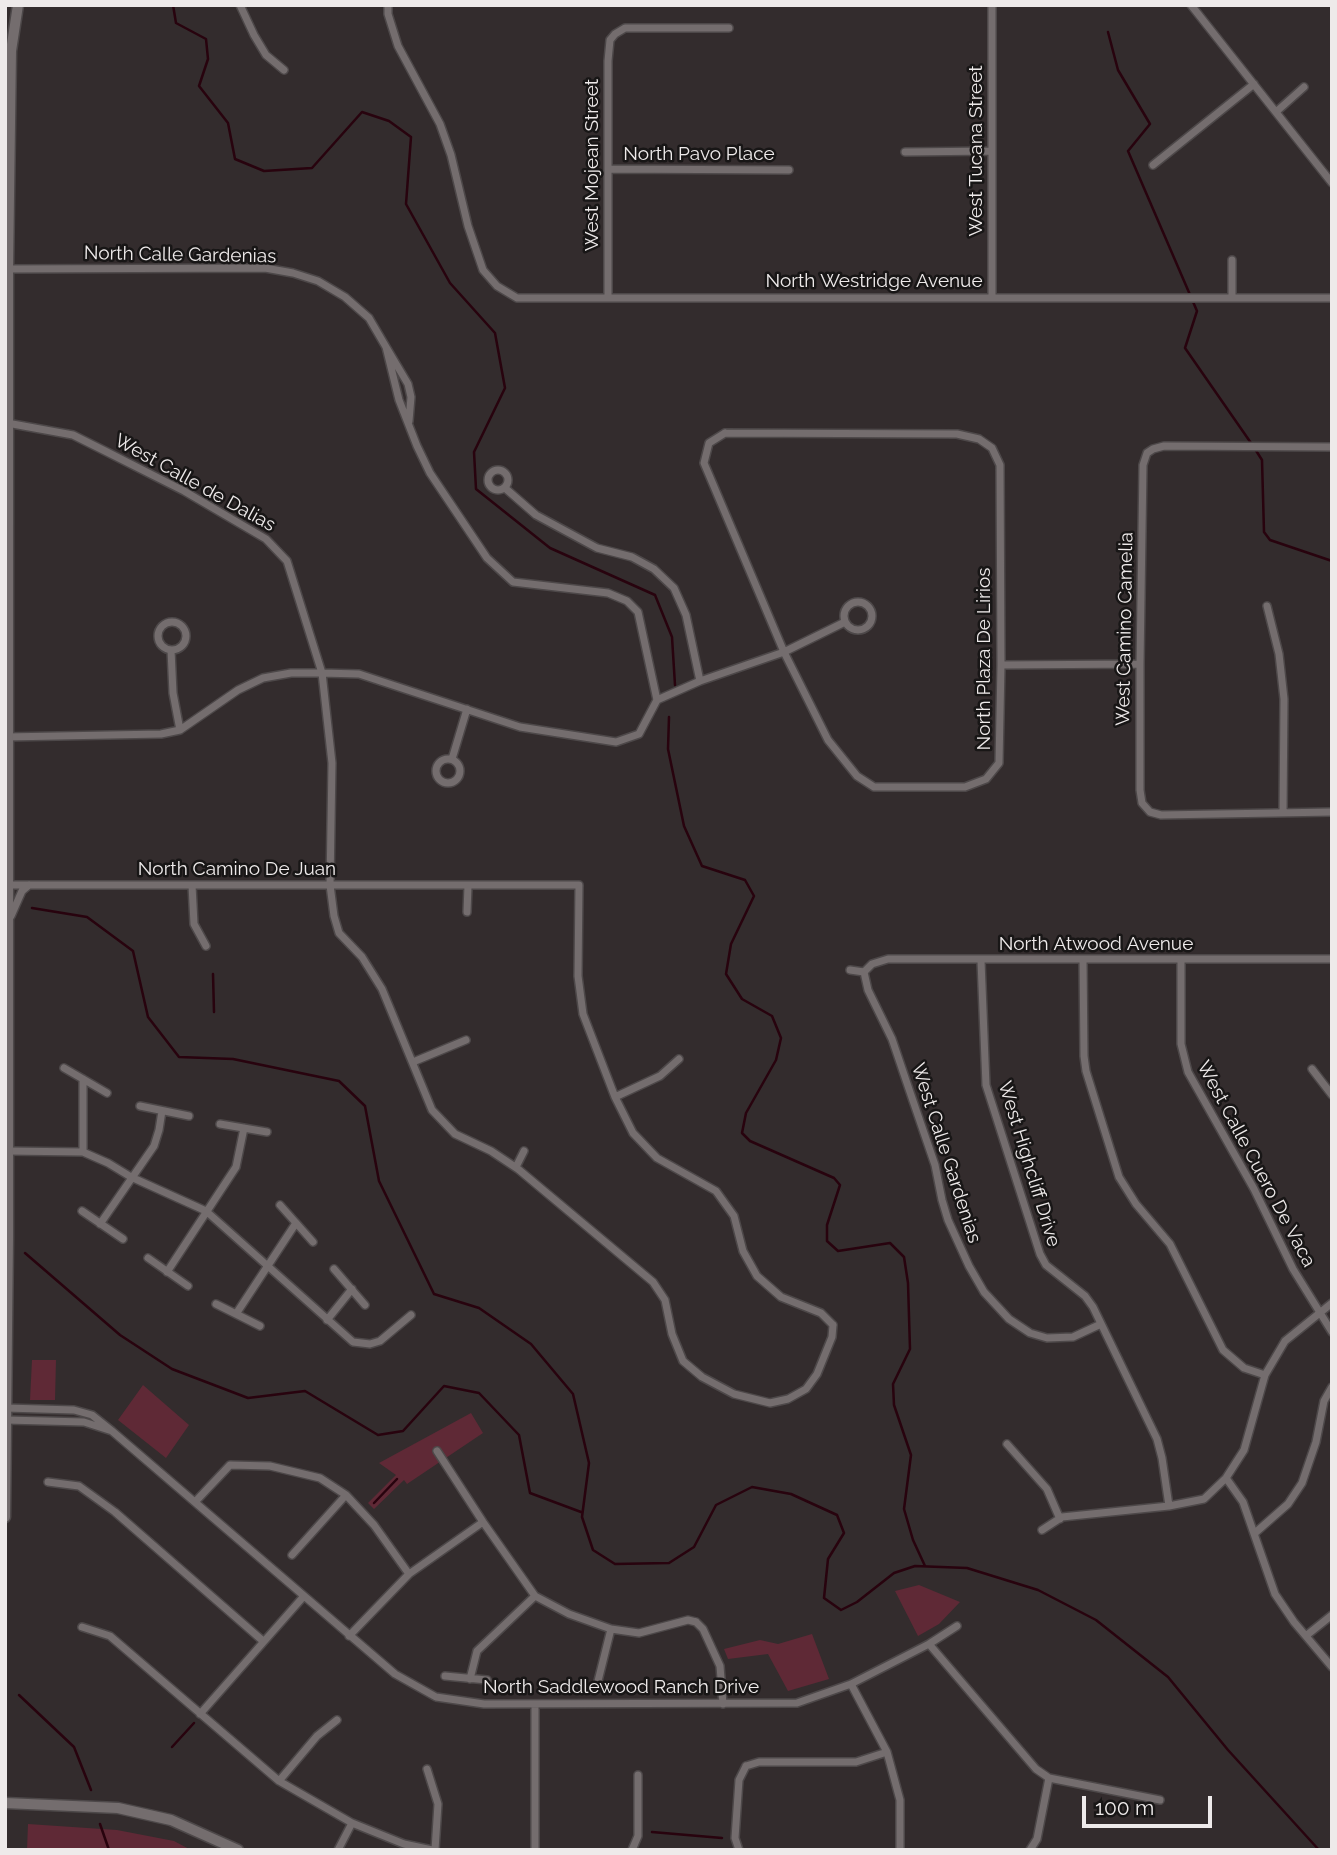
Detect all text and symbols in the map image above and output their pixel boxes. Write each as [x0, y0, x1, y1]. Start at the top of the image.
street label: West Tucana Street [965, 65, 987, 237]
street label: West Mojean Street [581, 79, 603, 251]
street label: North Pavo Place [623, 143, 775, 165]
street label: North Calle Gardenias [84, 242, 276, 268]
street label: North Westridge Avenue [765, 270, 983, 292]
street label: West Calle de Dalias [111, 429, 279, 537]
street label: West Camino Camelia [1112, 532, 1138, 726]
street label: North Plaza De Lirios [973, 568, 995, 750]
street label: North Camino De Juan [138, 858, 336, 880]
street label: North Atwood Avenue [999, 933, 1193, 955]
street label: West Calle Cuero De Vaca [1192, 1057, 1320, 1271]
street label: West Calle Gardenias [906, 1060, 986, 1246]
street label: West Highcliff Drive [993, 1078, 1065, 1250]
street label: North Saddlewood Ranch Drive [483, 1676, 759, 1698]
scale bar [1085, 1782, 1214, 1826]
text: 100 m [1095, 1795, 1154, 1820]

